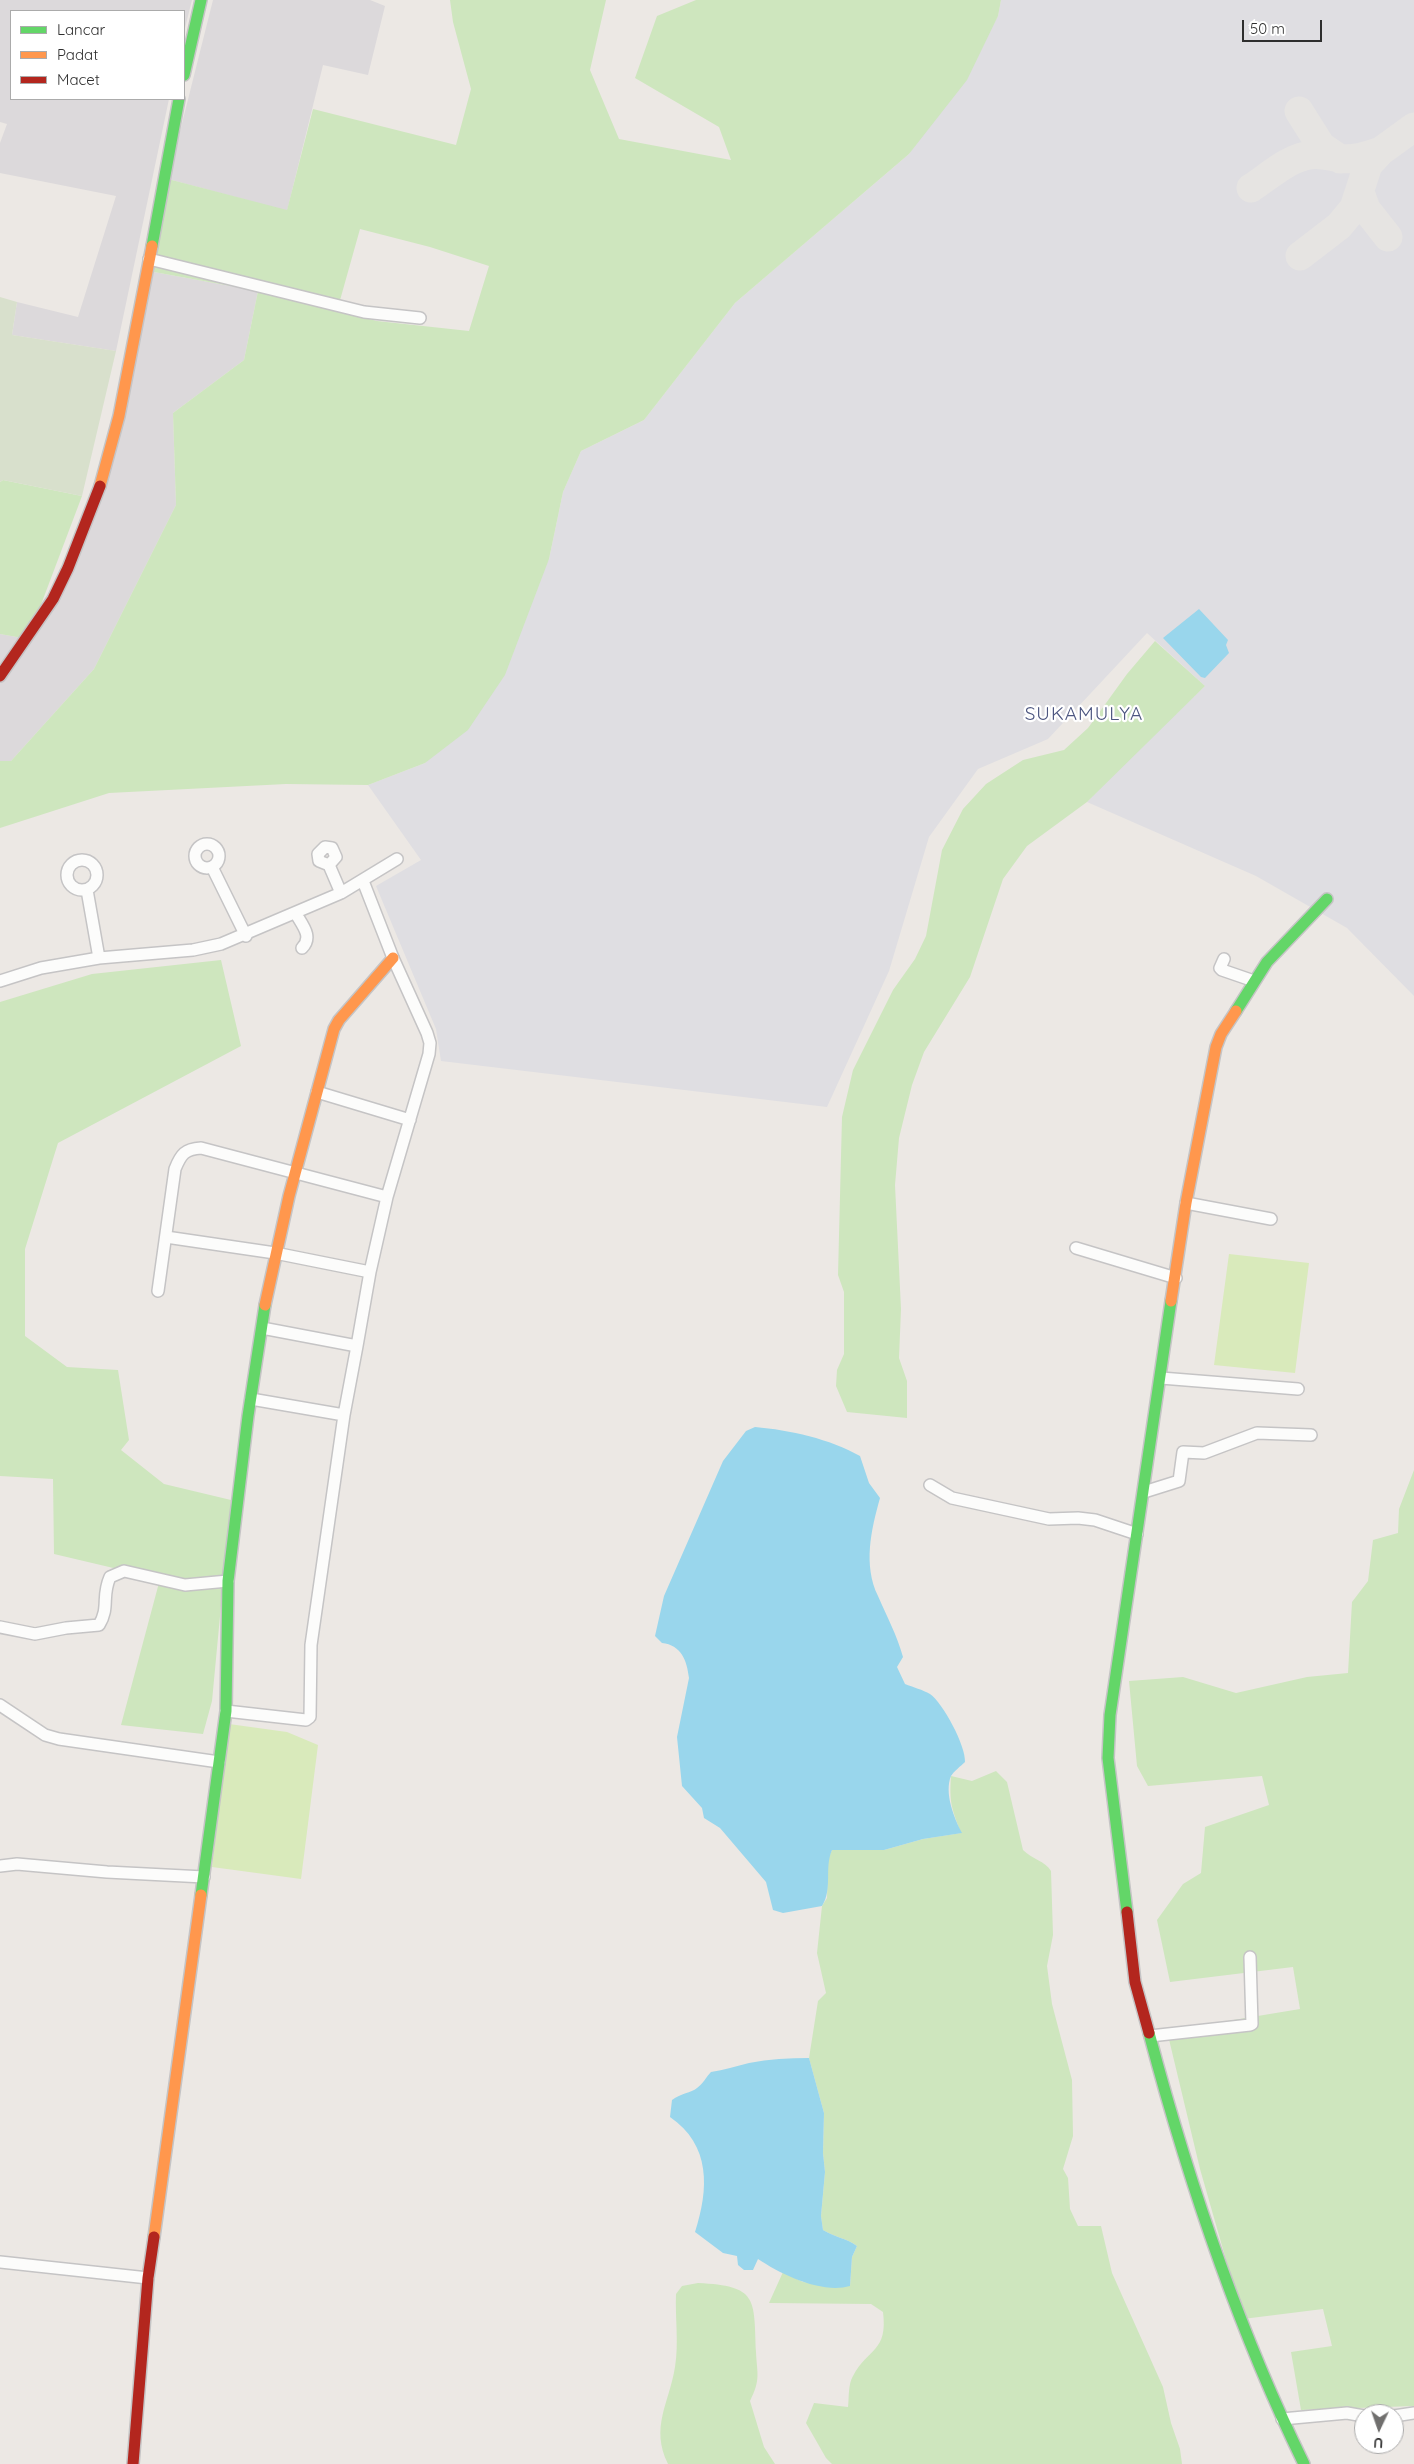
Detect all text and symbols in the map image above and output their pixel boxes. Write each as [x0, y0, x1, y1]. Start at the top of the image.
legend [10, 10, 185, 100]
scale bar [1244, 10, 1324, 42]
text: 50 m [1250, 19, 1285, 38]
text: Lancar [57, 20, 105, 39]
text: Padat [57, 45, 98, 64]
text: Macet [57, 70, 100, 89]
district label: SUKAMULYA [1024, 703, 1144, 725]
north arrow [1354, 2404, 1404, 2454]
text: U [1373, 2434, 1384, 2452]

